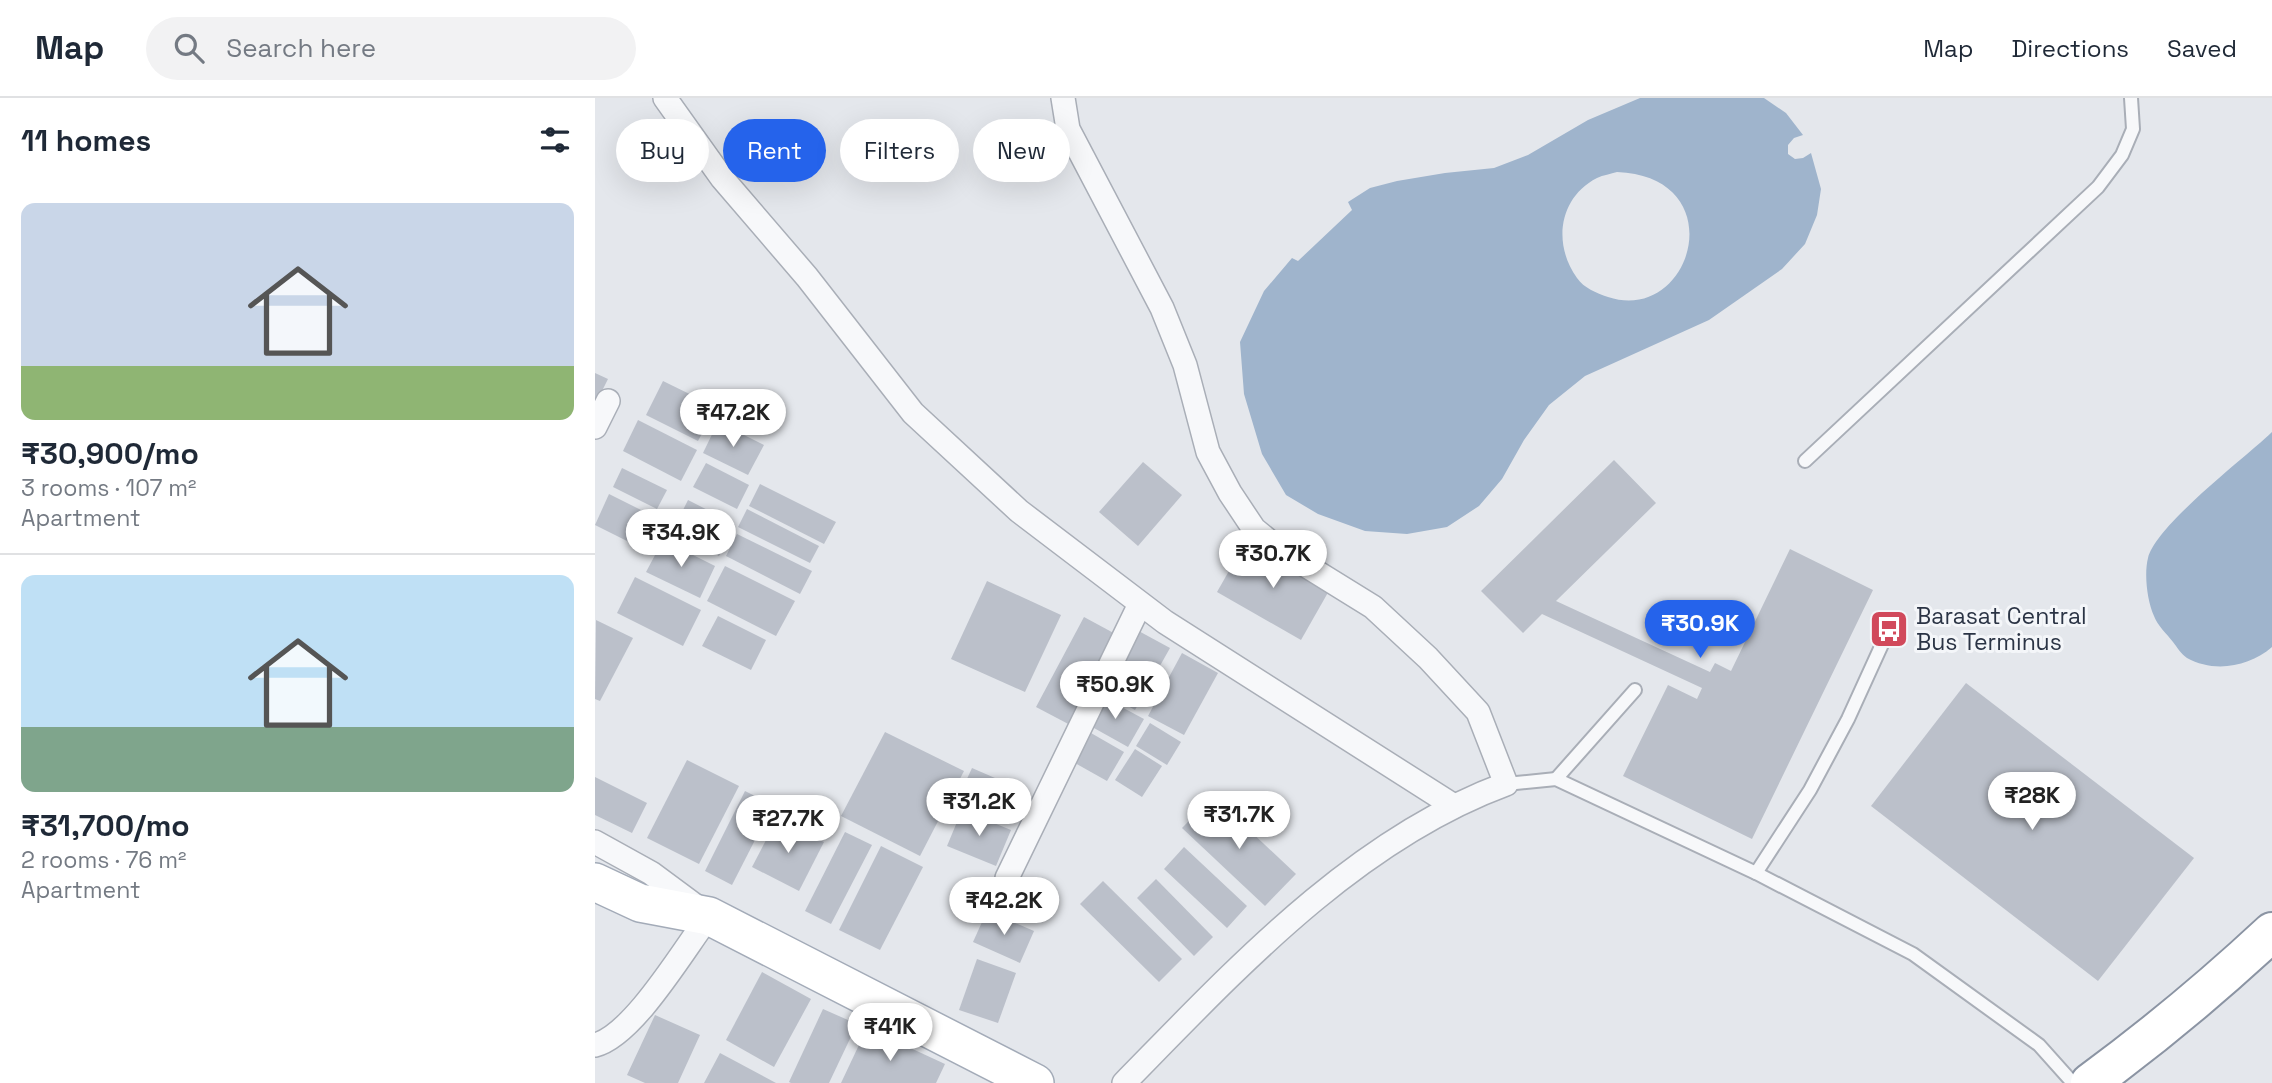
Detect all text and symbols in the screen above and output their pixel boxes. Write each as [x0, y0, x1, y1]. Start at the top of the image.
search box [146, 17, 636, 80]
text: Map [35, 27, 104, 69]
icon: search [170, 29, 208, 67]
text: Search here [226, 31, 376, 65]
text: Map [1923, 33, 1973, 64]
text: Directions [2011, 33, 2129, 64]
text: Saved [2167, 33, 2237, 64]
chip: Buy [616, 119, 709, 182]
chip: Rent [723, 119, 826, 182]
chip: Filters [840, 119, 959, 182]
chip: New [973, 119, 1070, 182]
text: 11 homes [21, 121, 151, 160]
icon: filters [536, 121, 574, 159]
icon: home [235, 248, 361, 374]
pin: ₹47.2K [676, 390, 790, 449]
text: ₹47.2K [696, 397, 770, 427]
text: ₹30,900/mo [21, 434, 199, 473]
text: 3 rooms · 107 m² [21, 473, 197, 503]
text: Apartment [21, 503, 141, 533]
pin: ₹34.9K [624, 510, 738, 569]
text: ₹34.9K [642, 517, 720, 547]
pin: ₹30.7K [1216, 531, 1330, 590]
text: ₹30.7K [1235, 538, 1311, 568]
pin: ₹30.9K [1643, 601, 1757, 660]
place label: Barasat Central Bus Terminus [1916, 601, 2087, 657]
text: ₹30.9K [1661, 608, 1739, 638]
bus stop icon: Barasat Central Bus Terminus [1868, 608, 1910, 650]
icon: home [235, 620, 361, 746]
pin: ₹50.9K [1058, 662, 1172, 721]
text: ₹50.9K [1076, 669, 1154, 699]
pin: ₹28K [1991, 772, 2073, 832]
pin: ₹31.2K [922, 778, 1036, 838]
text: ₹28K [2004, 780, 2060, 810]
text: ₹31.2K [942, 786, 1016, 816]
pin: ₹31.7K [1182, 792, 1296, 851]
pin: ₹27.7K [731, 796, 845, 855]
text: ₹31.7K [1203, 799, 1275, 829]
text: ₹27.7K [752, 803, 824, 833]
text: ₹31,700/mo [21, 806, 190, 845]
text: 2 rooms · 76 m² [21, 845, 186, 875]
text: Apartment [21, 875, 141, 905]
pin: ₹42.2K [947, 878, 1061, 937]
text: ₹42.2K [965, 885, 1043, 915]
pin: ₹41K [849, 1004, 931, 1063]
text: ₹41K [864, 1011, 916, 1041]

